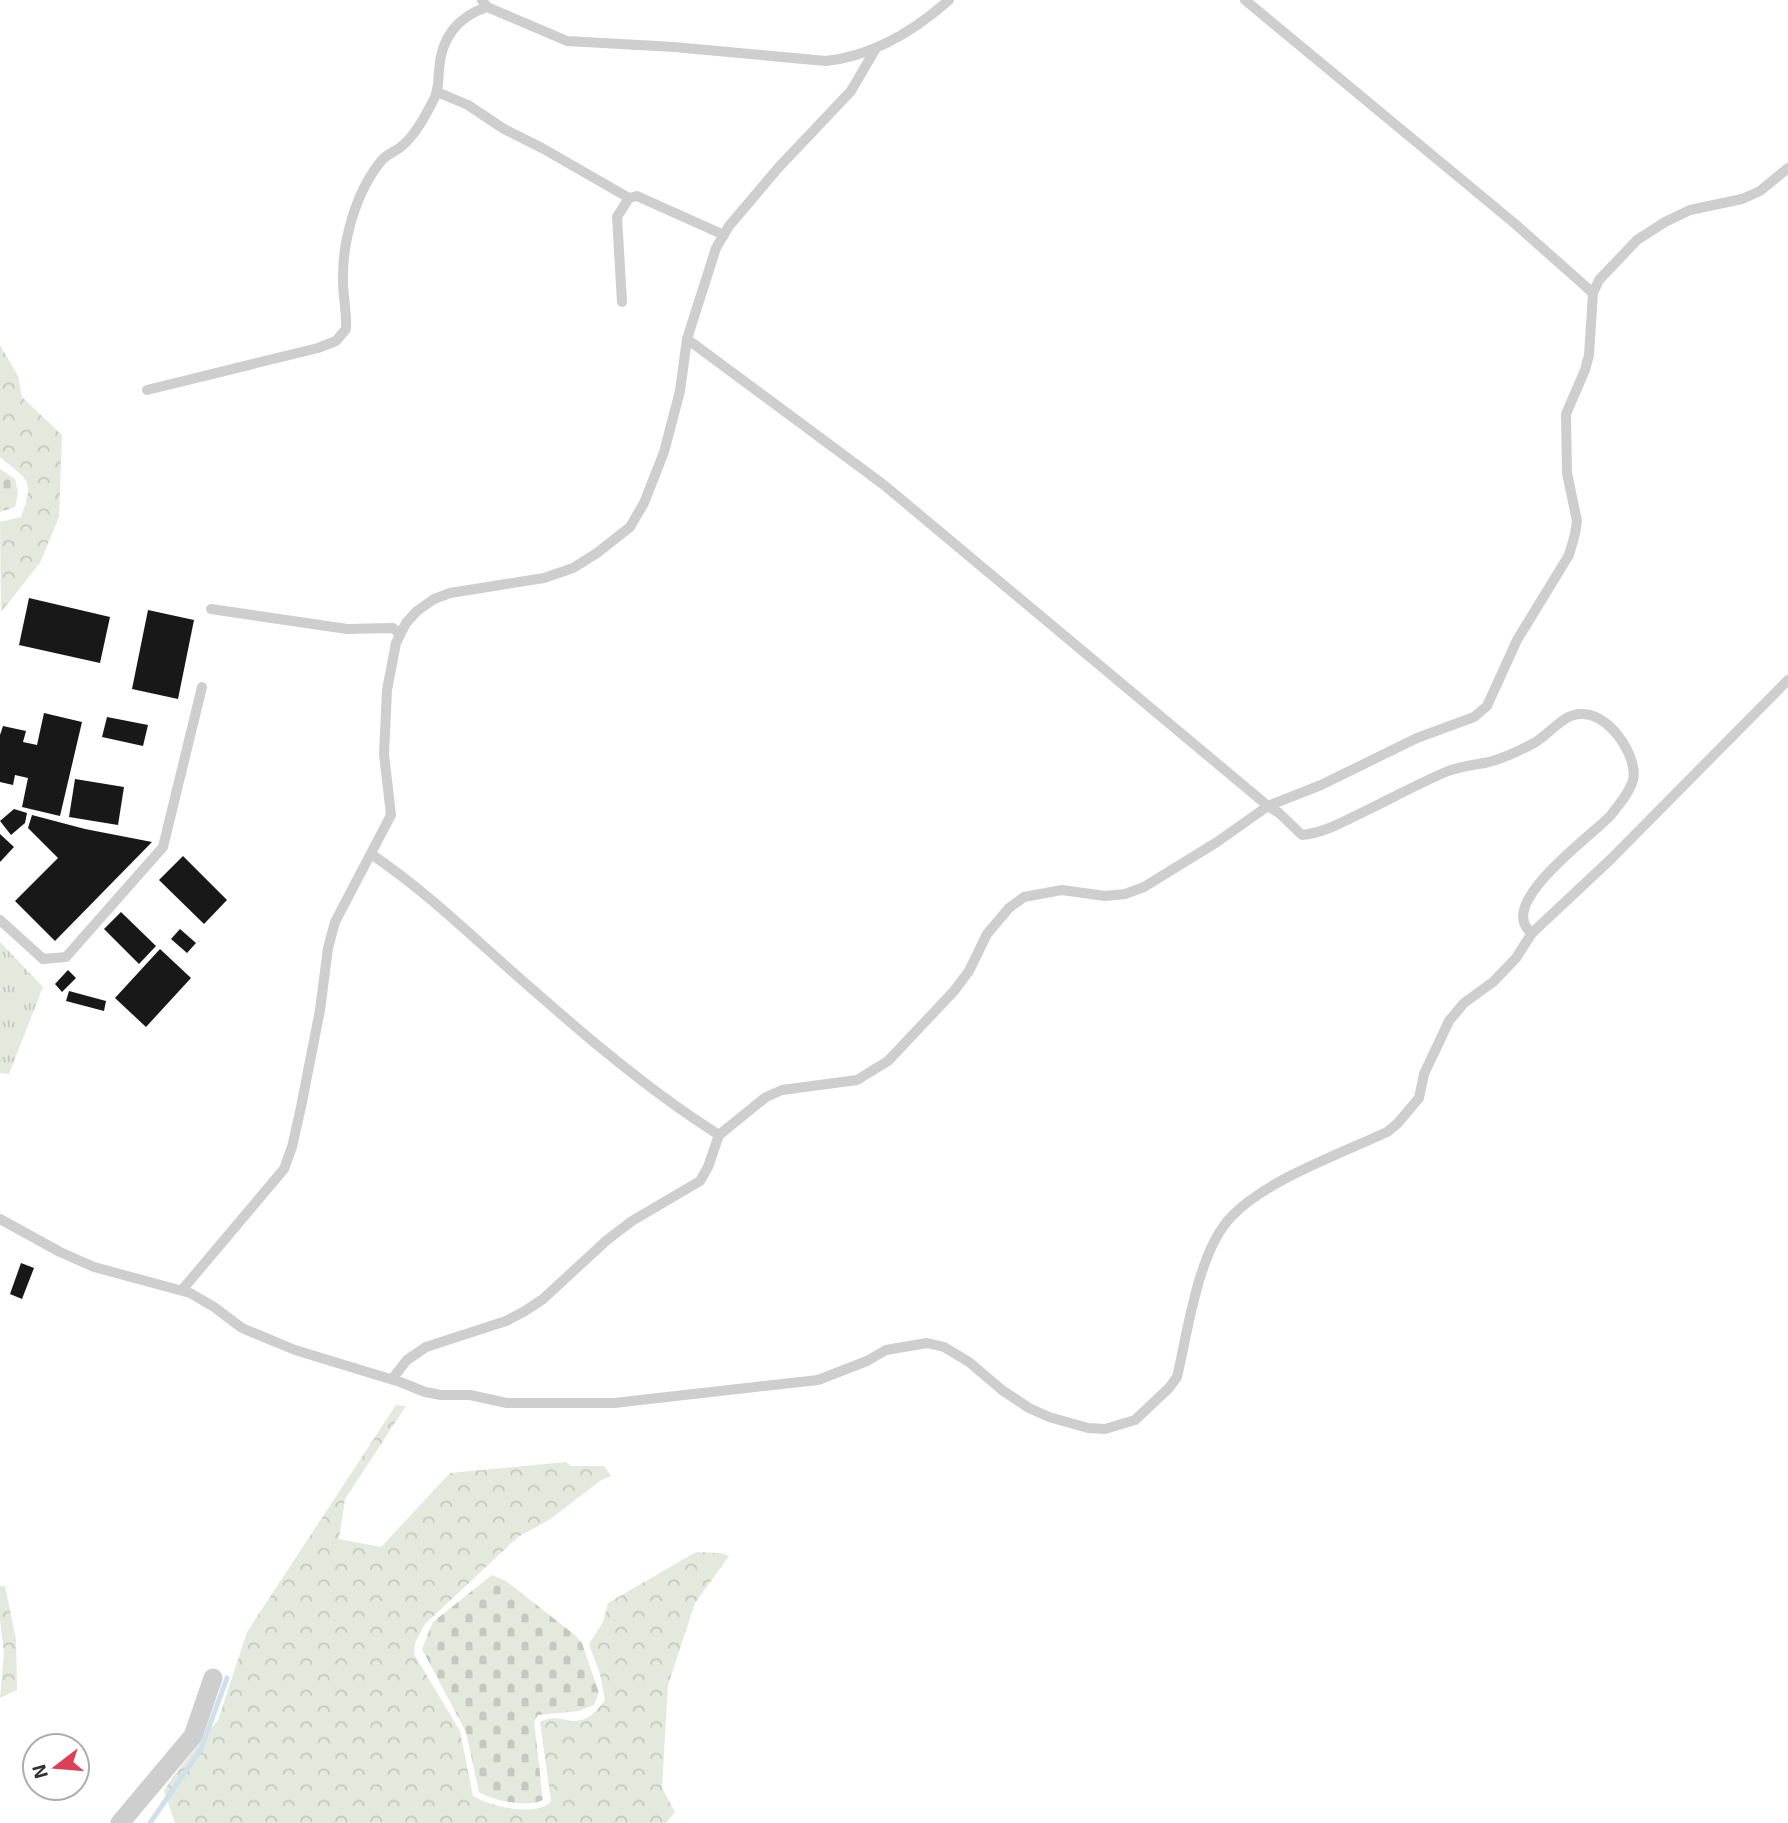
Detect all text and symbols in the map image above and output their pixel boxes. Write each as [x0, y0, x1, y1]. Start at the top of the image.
north arrow [21, 1732, 91, 1802]
text: N [26, 1762, 52, 1782]

